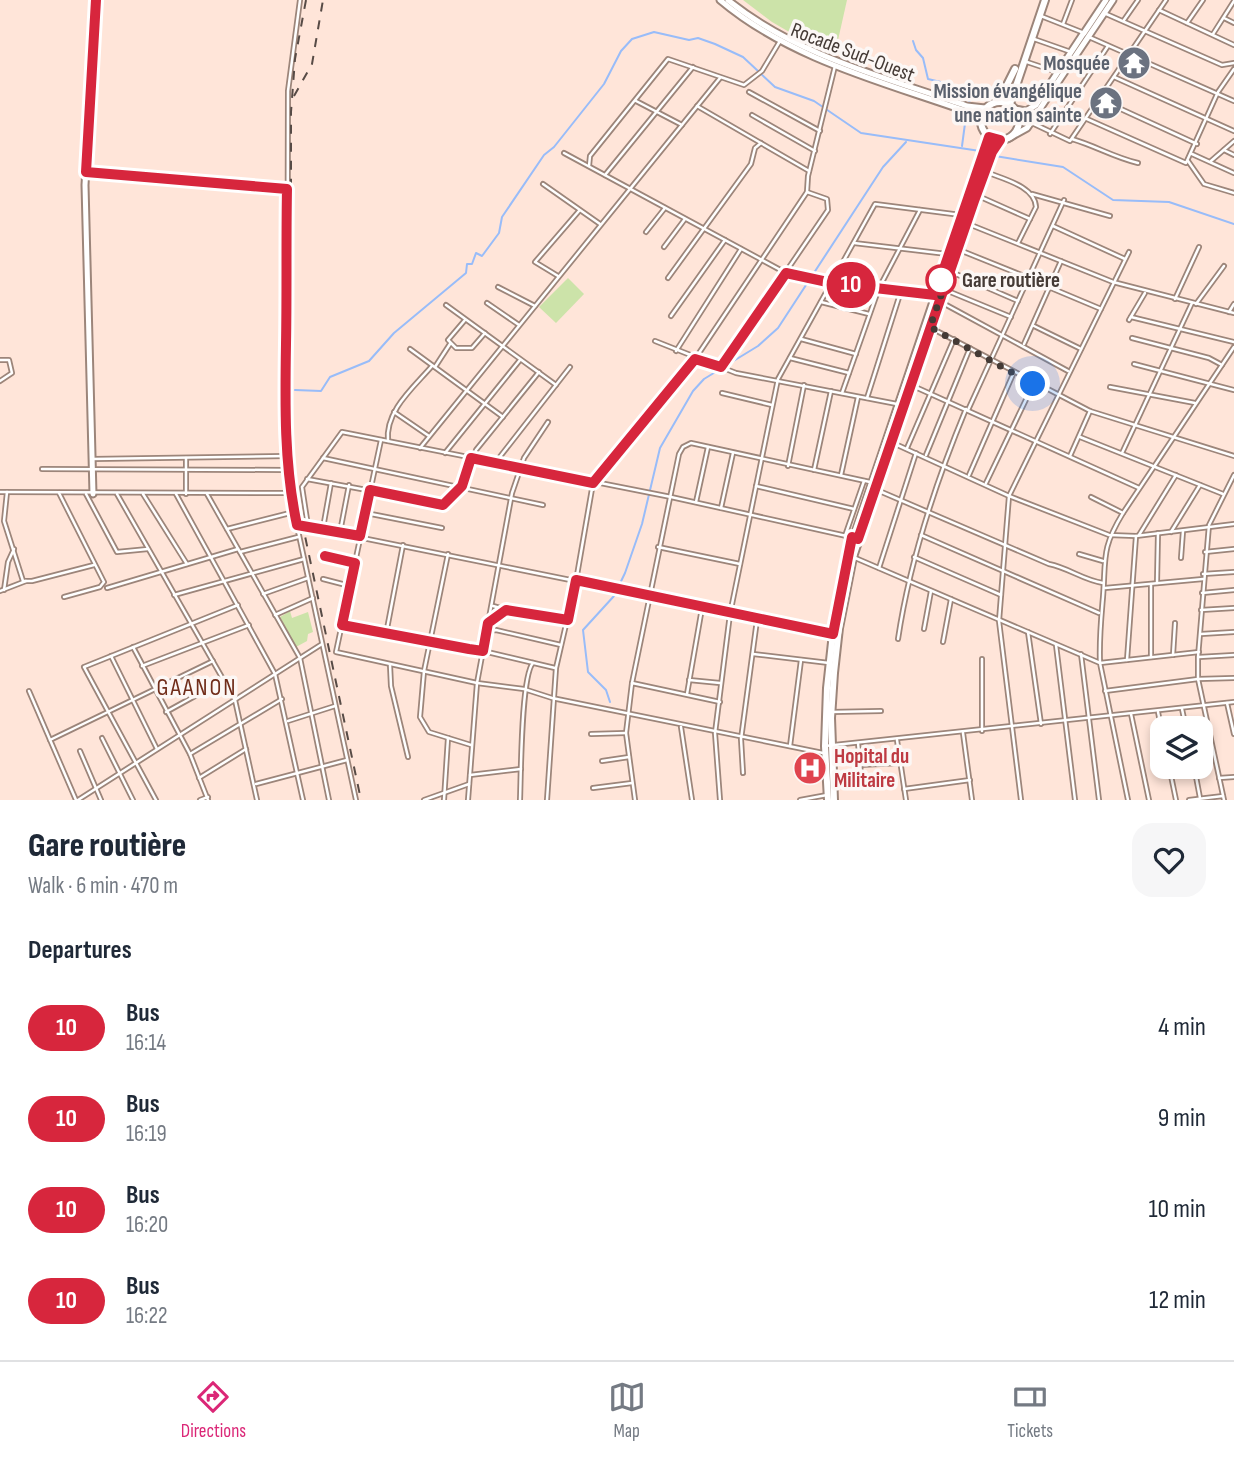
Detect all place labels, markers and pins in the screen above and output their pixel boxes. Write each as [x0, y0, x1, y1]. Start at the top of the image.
temple icon: Mosquée [1115, 44, 1153, 82]
place label: Mosquée [1043, 51, 1110, 76]
place label: Mission évangélique une nation sainte [933, 79, 1082, 128]
temple icon: Mission évangélique une nation sainte [1087, 84, 1125, 122]
marker: Gare routière [926, 265, 956, 295]
place label: Gare routière [962, 268, 1060, 293]
place label: Hopital du Militaire [834, 744, 909, 793]
hospital icon: Hopital du Militaire [791, 749, 829, 787]

